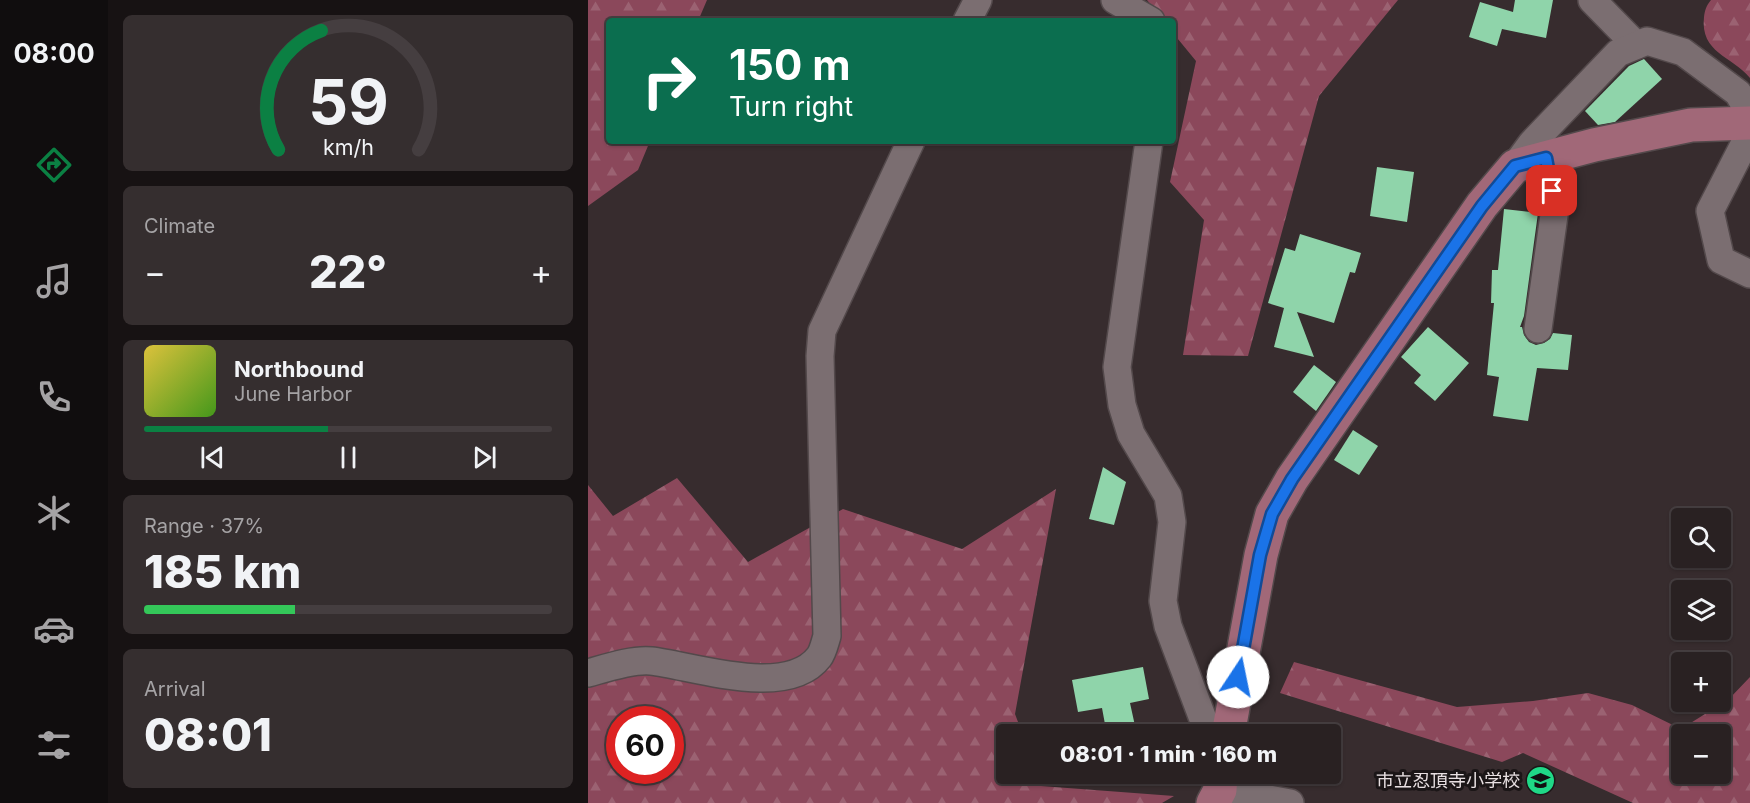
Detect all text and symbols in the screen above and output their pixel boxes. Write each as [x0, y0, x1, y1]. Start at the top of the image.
text: 08:00 [13, 37, 95, 70]
text: 150 m [729, 39, 851, 90]
icon: right [630, 42, 708, 120]
text: 59 [308, 64, 388, 139]
text: Turn right [729, 90, 853, 123]
text: km/h [323, 134, 373, 160]
icon: directions [33, 144, 75, 186]
pin [1526, 165, 1577, 216]
icon: arrive [1535, 174, 1568, 207]
text: Climate [144, 214, 215, 238]
text: 22° [309, 244, 387, 299]
text: − [144, 252, 166, 292]
text: + [530, 252, 552, 292]
icon: music [33, 260, 75, 302]
text: Northbound [234, 356, 364, 382]
icon: phone [33, 376, 75, 418]
text: June Harbor [234, 382, 352, 406]
icon: previous [196, 441, 229, 474]
icon: pause [332, 441, 365, 474]
icon: next [468, 441, 501, 474]
icon: climate [33, 492, 75, 534]
map controls [1671, 508, 1731, 784]
button: search [1671, 508, 1731, 568]
text: Range · 37% [144, 514, 264, 538]
text: 185 km [144, 544, 301, 599]
button: layers [1671, 580, 1731, 640]
icon: car [33, 608, 75, 650]
position arrow [1206, 645, 1270, 709]
button: + [1671, 652, 1731, 712]
text: Arrival [144, 677, 206, 701]
speed limit sign: 60 [606, 706, 684, 784]
text: 08:01 [144, 707, 272, 762]
icon: filters [33, 724, 75, 766]
button: − [1671, 724, 1731, 784]
text: 08:01 · 1 min · 160 m [1060, 741, 1277, 767]
school or university icon: 市立忍頂寺小学校 [1525, 765, 1557, 797]
place label: 市立忍頂寺小学校 [1376, 770, 1520, 791]

